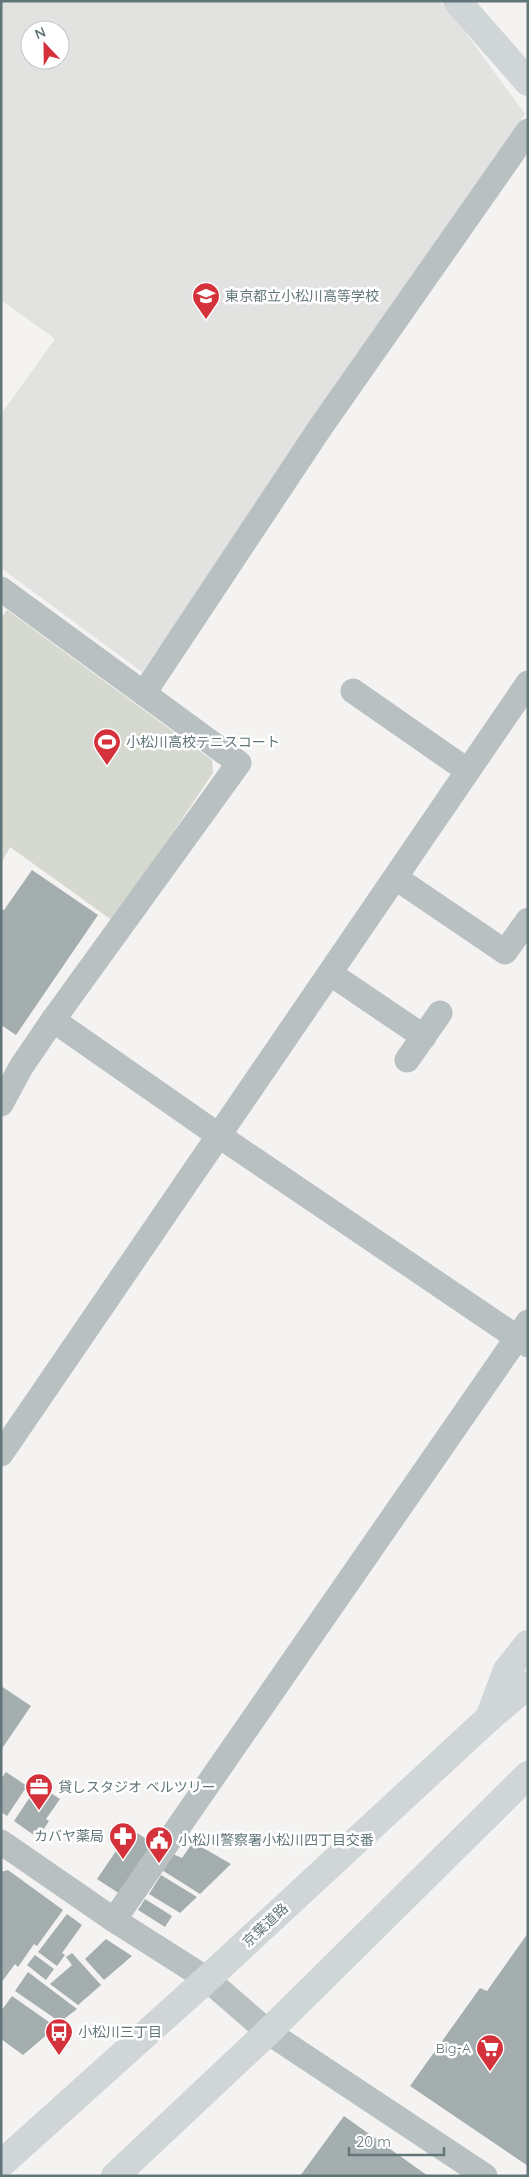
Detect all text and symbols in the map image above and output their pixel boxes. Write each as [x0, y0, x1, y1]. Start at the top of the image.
north arrow [20, 20, 70, 70]
text: N [32, 23, 48, 43]
school or university icon: 東京都立小松川高等学校 [191, 281, 221, 320]
place label: 東京都立小松川高等学校 [225, 287, 379, 305]
sports icon: 小松川高校テニスコート [92, 727, 122, 766]
place label: 小松川高校テニスコート [126, 733, 280, 751]
office icon: 貸しスタジオ ベルツリー [24, 1772, 54, 1811]
place label: 貸しスタジオ ベルツリー [58, 1778, 216, 1796]
pharmacy icon: カバヤ薬局 [108, 1821, 138, 1860]
public building icon: 小松川警察署小松川四丁目交番 [144, 1825, 174, 1864]
place label: カバヤ薬局 [34, 1827, 104, 1845]
place label: 小松川警察署小松川四丁目交番 [178, 1831, 374, 1849]
street label: 京葉道路 [238, 1899, 292, 1951]
bus stop icon: 小松川三丁目 [44, 2017, 74, 2056]
place label: 小松川三丁目 [78, 2023, 162, 2041]
supermarket icon: Big-A [475, 2033, 505, 2072]
place label: Big-A [436, 2039, 471, 2057]
scale bar [349, 2124, 444, 2156]
text: 20 m [356, 2132, 391, 2151]

